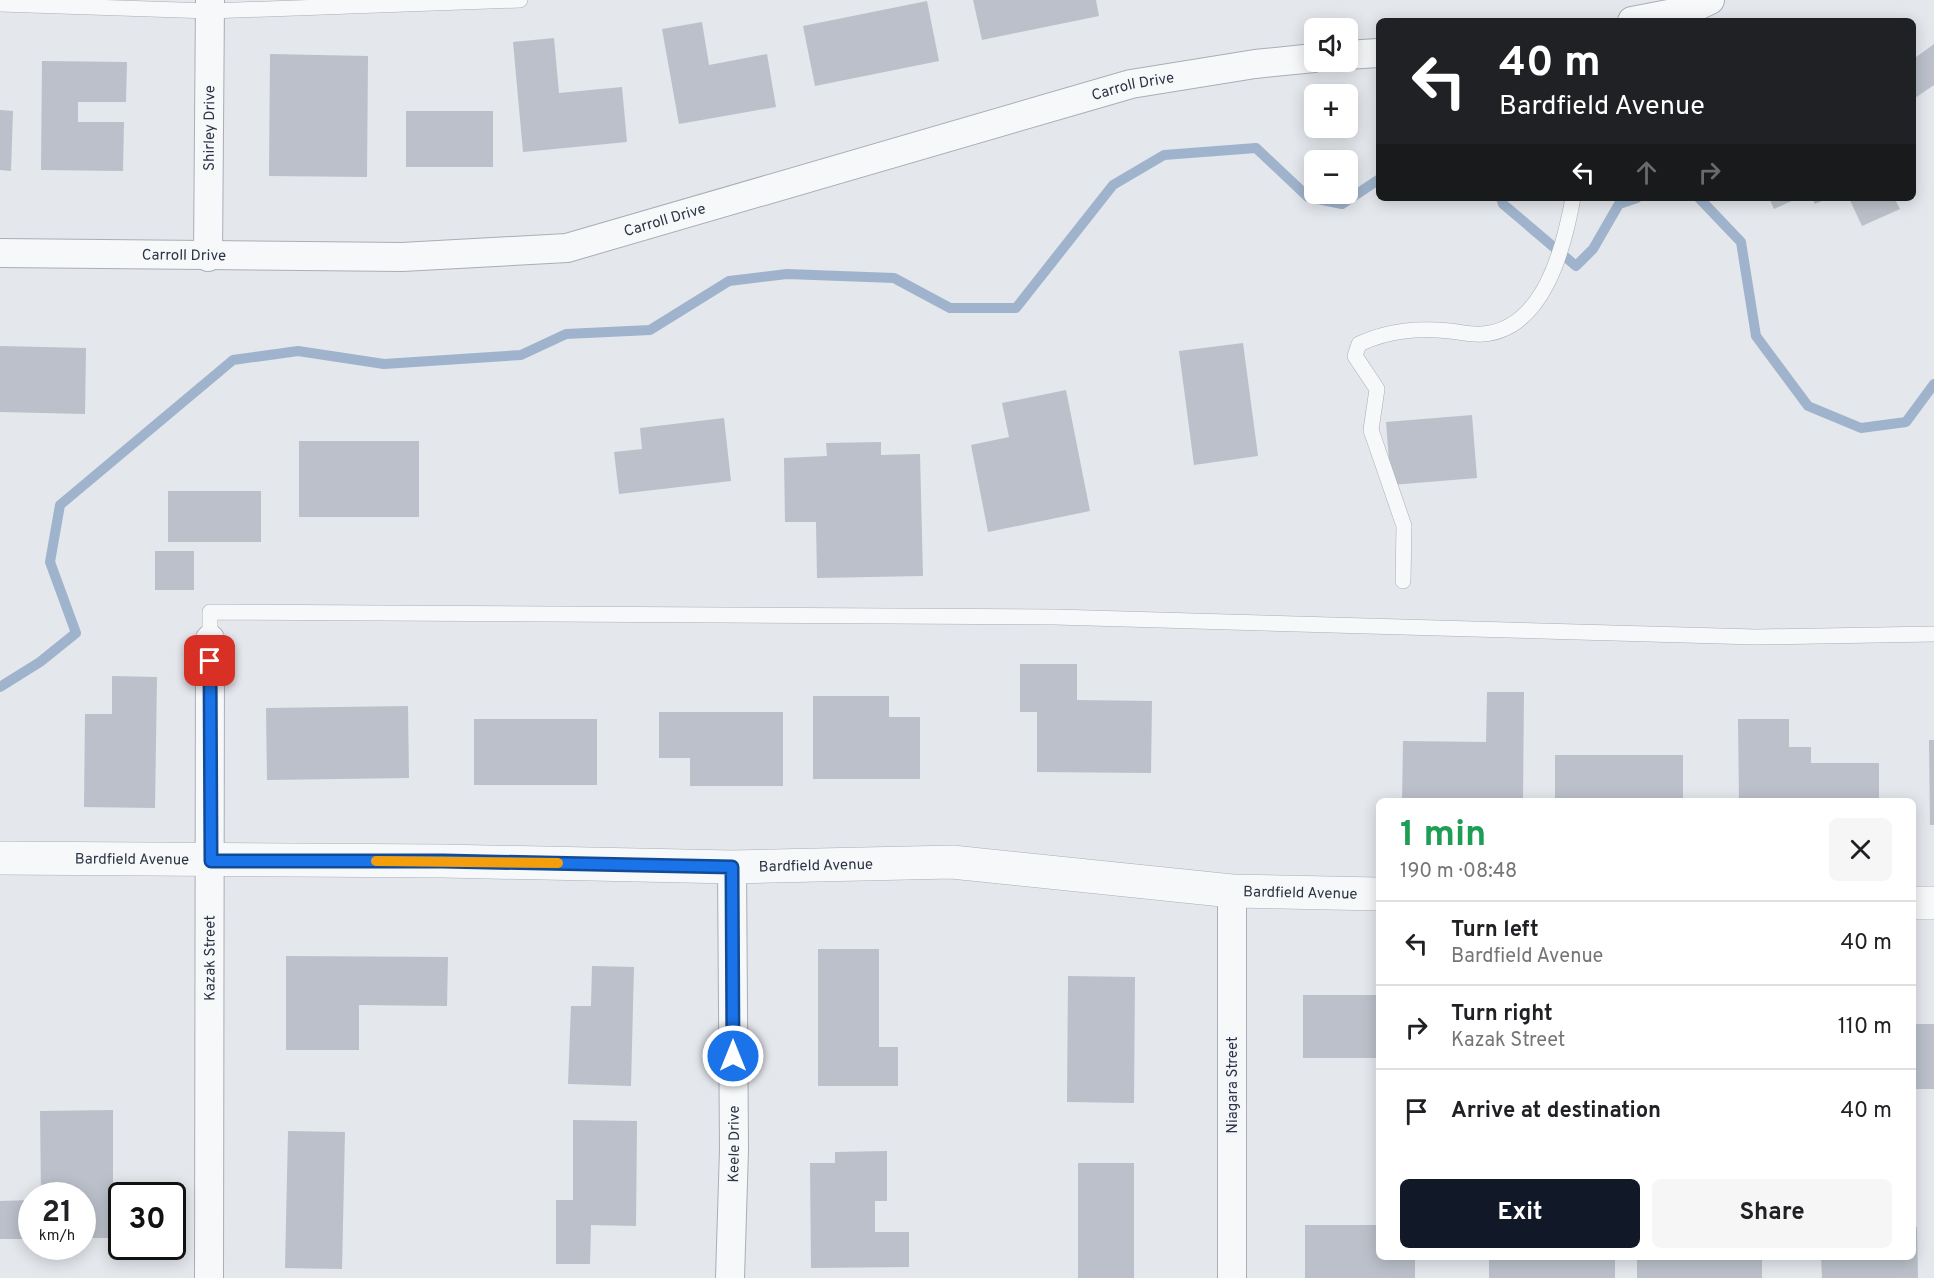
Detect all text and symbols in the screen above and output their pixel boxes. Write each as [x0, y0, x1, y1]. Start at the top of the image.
map controls [1304, 18, 1358, 204]
button: sound [1304, 18, 1358, 72]
text: 40 m [1499, 38, 1601, 91]
icon: left [1400, 42, 1478, 120]
street label: Carroll Drive [1090, 69, 1176, 106]
button: + [1304, 84, 1358, 138]
street label: Shirley Drive [201, 85, 220, 171]
text: Bardfield Avenue [1499, 90, 1705, 124]
button: − [1304, 150, 1358, 204]
icon: left [1567, 156, 1600, 189]
icon: ahead [1630, 156, 1663, 189]
icon: right [1693, 156, 1726, 189]
street label: Carroll Drive [622, 200, 708, 242]
street label: Carroll Drive [142, 246, 226, 266]
pin [184, 635, 235, 686]
icon: arrive [193, 644, 226, 677]
text: 1 min [1400, 813, 1486, 859]
button: close [1829, 818, 1892, 881]
street label: Bardfield Avenue [75, 851, 189, 870]
street label: Bardfield Avenue [759, 856, 873, 877]
text: 190 m · 08:48 [1400, 859, 1517, 885]
street label: Bardfield Avenue [1243, 883, 1358, 905]
street label: Kazak Street [201, 915, 221, 1001]
text: Turn left [1451, 917, 1539, 944]
icon: left [1400, 927, 1433, 960]
text: 40 m [1840, 930, 1892, 957]
text: Bardfield Avenue [1451, 944, 1603, 970]
text: Turn right [1451, 1001, 1553, 1028]
icon: right [1400, 1011, 1433, 1044]
text: 110 m [1838, 1014, 1892, 1041]
position arrow [701, 1024, 765, 1088]
text: Kazak Street [1451, 1028, 1565, 1054]
street label: Niagara Street [1224, 1036, 1243, 1134]
icon: arrive [1400, 1095, 1433, 1128]
text: Arrive at destination [1451, 1098, 1661, 1125]
text: 40 m [1840, 1098, 1892, 1125]
street label: Keele Drive [725, 1105, 745, 1183]
button: Exit [1400, 1179, 1640, 1248]
button: Share [1652, 1179, 1892, 1248]
speed limit sign: 30 [108, 1182, 186, 1260]
text: 21 [42, 1195, 72, 1232]
text: km/h [39, 1227, 75, 1246]

